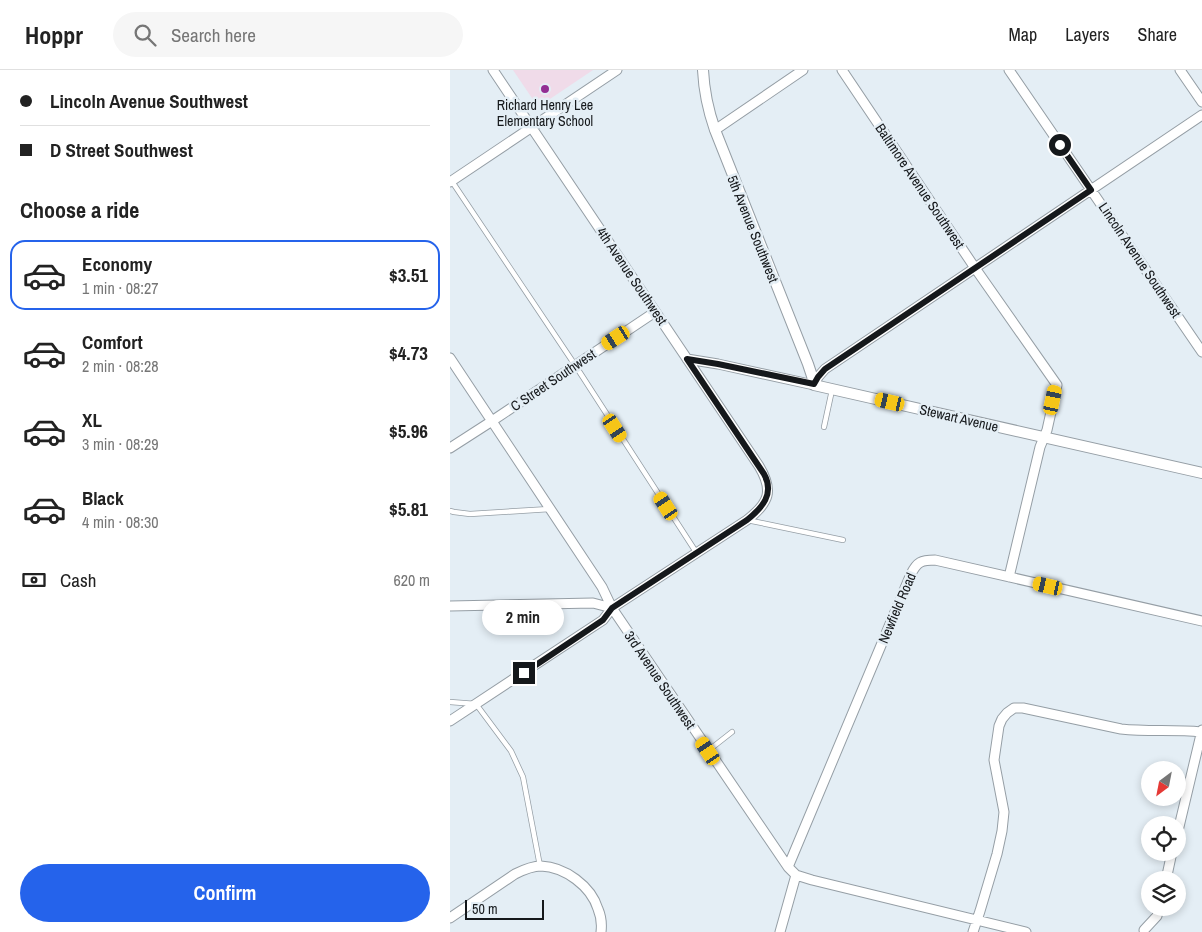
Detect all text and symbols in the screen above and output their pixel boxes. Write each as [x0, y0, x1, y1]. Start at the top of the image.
search box [113, 12, 463, 57]
text: Hoppr [25, 19, 83, 51]
icon: search [131, 21, 159, 49]
text: Search here [171, 22, 256, 48]
text: Map [1009, 22, 1037, 47]
text: Layers [1065, 22, 1110, 47]
text: Share [1138, 22, 1177, 47]
marker: Richard Henry Lee Elementary School [539, 83, 551, 95]
text: Lincoln Avenue Southwest [50, 88, 248, 114]
place label: Richard Henry Lee Elementary School [497, 96, 593, 130]
street label: Baltimore Avenue Southwest [871, 120, 969, 252]
route start [1049, 134, 1071, 156]
text: D Street Southwest [50, 137, 193, 163]
street label: 5th Avenue Southwest [723, 173, 783, 285]
text: Choose a ride [20, 195, 139, 225]
street label: Lincoln Avenue Southwest [1095, 199, 1185, 321]
street label: 4th Avenue Southwest [593, 224, 671, 328]
text: Economy [82, 251, 152, 277]
icon: car [22, 253, 67, 298]
text: $3.51 [389, 262, 428, 288]
text: 1 min · 08:27 [82, 277, 159, 299]
car [599, 324, 632, 352]
text: Comfort [82, 329, 143, 355]
icon: car [22, 331, 67, 376]
text: $4.73 [389, 340, 428, 366]
street label: C Street Southwest [507, 345, 599, 415]
text: 2 min · 08:28 [82, 355, 159, 377]
car [1042, 384, 1063, 416]
car [873, 391, 906, 413]
street label: Stewart Avenue [918, 400, 1000, 436]
text: XL [82, 407, 102, 433]
icon: car [22, 409, 67, 454]
car [600, 411, 629, 445]
text: $5.96 [389, 418, 428, 444]
text: 3 min · 08:29 [82, 433, 159, 455]
text: Black [82, 485, 124, 511]
icon: car [22, 487, 67, 532]
car [651, 489, 680, 523]
text: $5.81 [389, 496, 428, 522]
text: 4 min · 08:30 [82, 511, 159, 533]
icon: cash [20, 566, 48, 594]
text: Cash [60, 567, 96, 593]
text: 620 m [394, 569, 430, 591]
street label: Newfield Road [874, 570, 920, 646]
car [1031, 575, 1064, 597]
callout: 2 min [483, 600, 565, 636]
text: 2 min [506, 606, 540, 628]
street label: 3rd Avenue Southwest [620, 627, 700, 733]
route end [513, 662, 535, 684]
car [693, 734, 722, 768]
north arrow [1141, 761, 1186, 806]
map controls [1141, 761, 1186, 916]
button: locate [1141, 816, 1186, 861]
button: Confirm [20, 864, 430, 922]
button: layers [1141, 871, 1186, 916]
scale bar [465, 897, 544, 920]
text: 50 m [472, 900, 498, 918]

